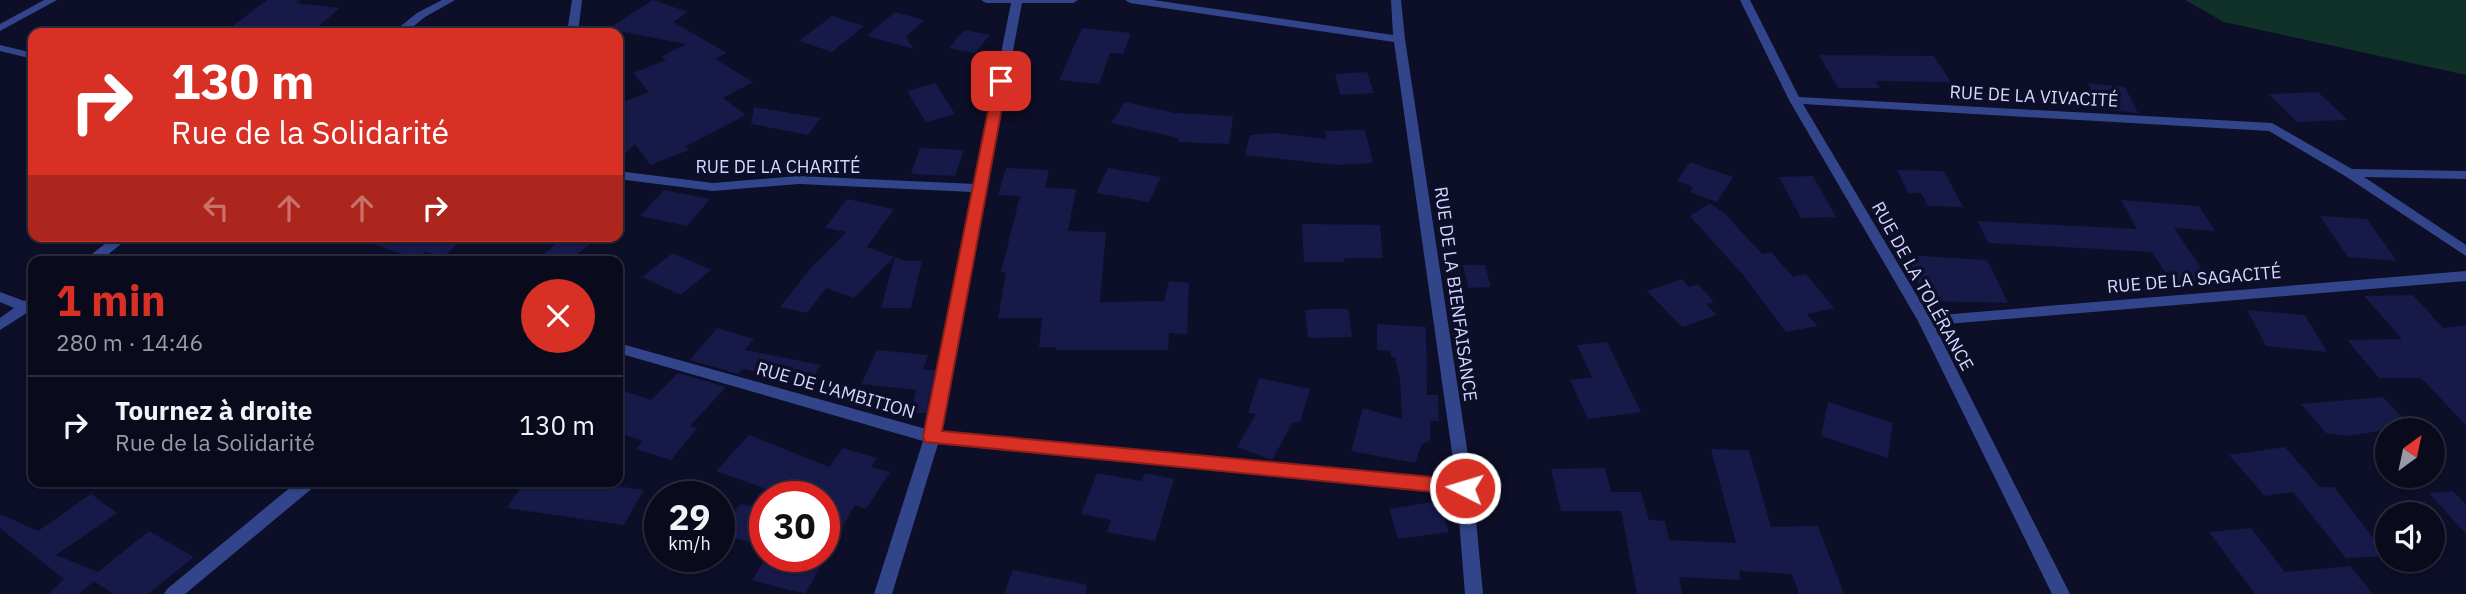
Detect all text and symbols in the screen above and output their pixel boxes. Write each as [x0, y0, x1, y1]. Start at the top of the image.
text: 130 m [171, 49, 315, 112]
pin [971, 51, 1031, 111]
icon: right [56, 56, 147, 147]
icon: arrive [982, 62, 1020, 100]
street label: RUE DE LA VIVACITÉ [1949, 80, 2119, 112]
text: Rue de la Solidarité [171, 111, 449, 153]
street label: RUE DE LA CHARITÉ [695, 155, 861, 178]
street label: RUE DE LA BIENFAISANCE [1430, 185, 1482, 403]
icon: left [197, 189, 235, 227]
icon: ahead [270, 189, 308, 227]
icon: ahead [343, 189, 381, 227]
icon: right [416, 189, 454, 227]
street label: RUE DE LA TOLÉRANCE [1867, 197, 1979, 375]
street label: RUE DE LA SAGACITÉ [2106, 260, 2282, 298]
text: 1 min [56, 273, 166, 328]
button: close [521, 279, 595, 353]
text: 280 m · 14:46 [56, 327, 203, 357]
street label: RUE DE L'AMBITION [754, 356, 918, 424]
text: Tournez à droite [115, 393, 312, 427]
icon: right [56, 406, 94, 444]
text: 130 m [519, 408, 595, 442]
north arrow [2375, 418, 2445, 488]
map controls [2375, 418, 2445, 572]
text: Rue de la Solidarité [115, 427, 315, 457]
position arrow [1428, 451, 1502, 525]
speed limit sign: 30 [749, 481, 840, 572]
text: 29 [668, 494, 711, 540]
button: sound [2375, 502, 2445, 572]
text: km/h [668, 532, 711, 555]

